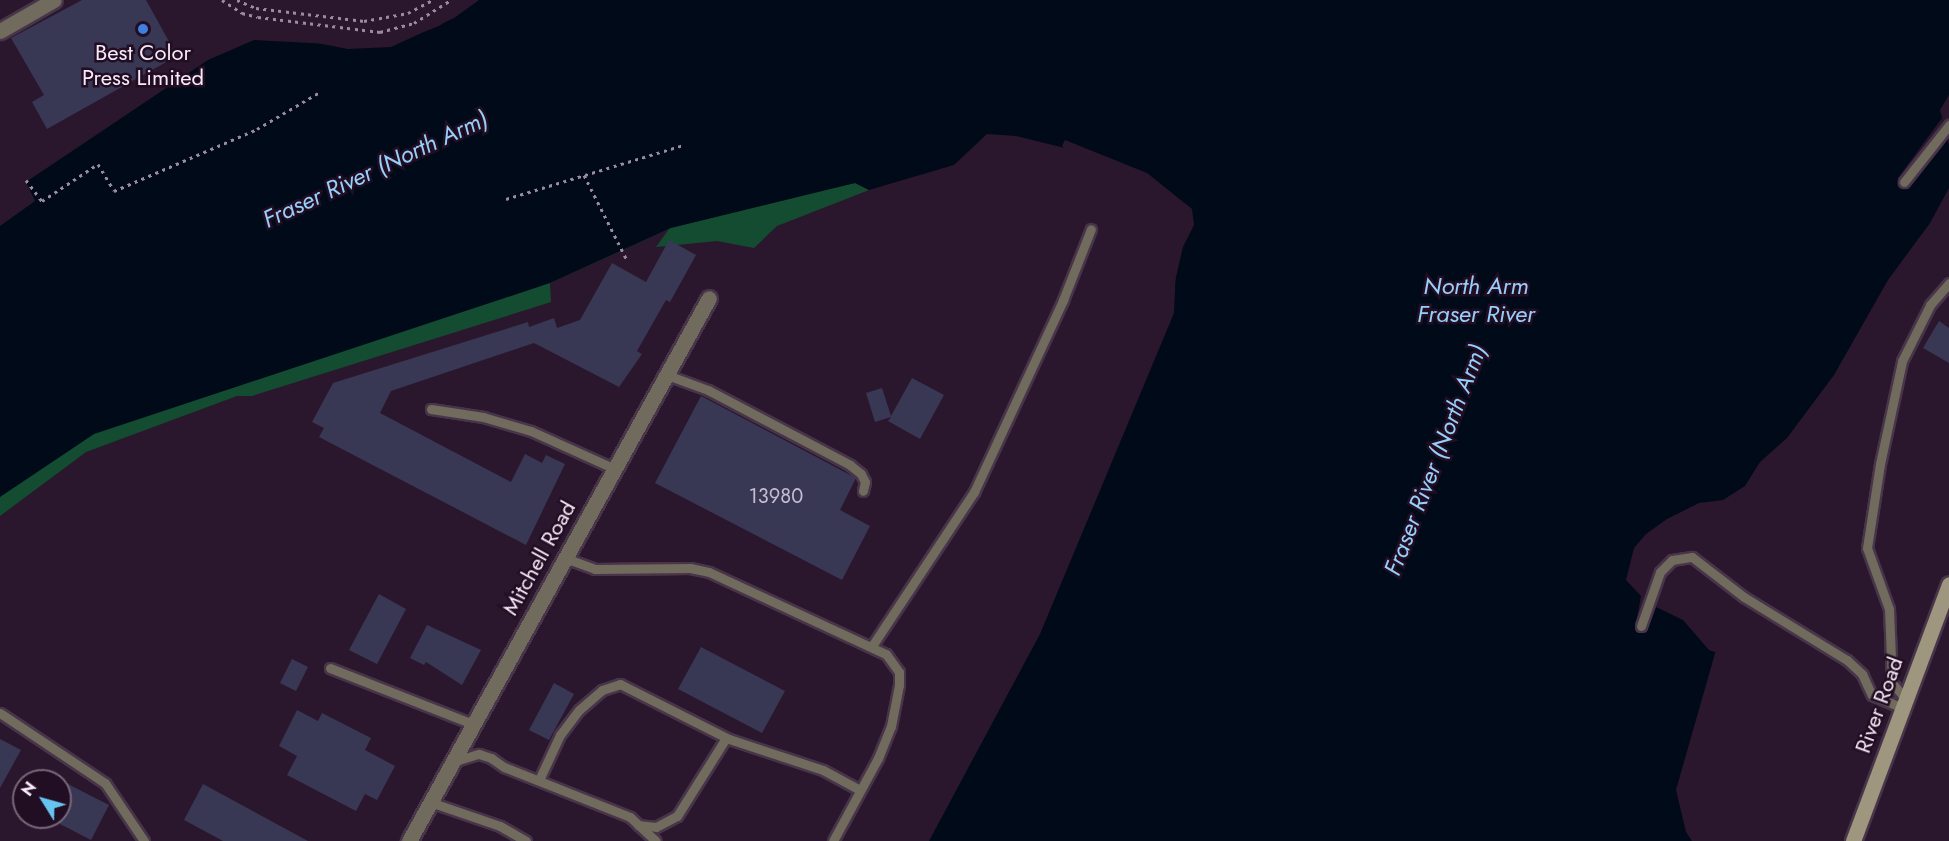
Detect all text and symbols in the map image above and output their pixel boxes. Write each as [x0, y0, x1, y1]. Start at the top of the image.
marker: Best Color Press Limited [136, 22, 150, 36]
place label: Best Color Press Limited [82, 39, 204, 90]
water label: Fraser River (North Arm) [258, 104, 492, 234]
water label: North Arm Fraser River [1417, 272, 1535, 328]
water label: Fraser River (North Arm) [1378, 340, 1492, 580]
house number: 13980 [749, 484, 803, 508]
street label: Mitchell Road [497, 496, 581, 620]
street label: River Road [1849, 653, 1909, 757]
north arrow [12, 769, 72, 829]
text: N [16, 777, 42, 801]

